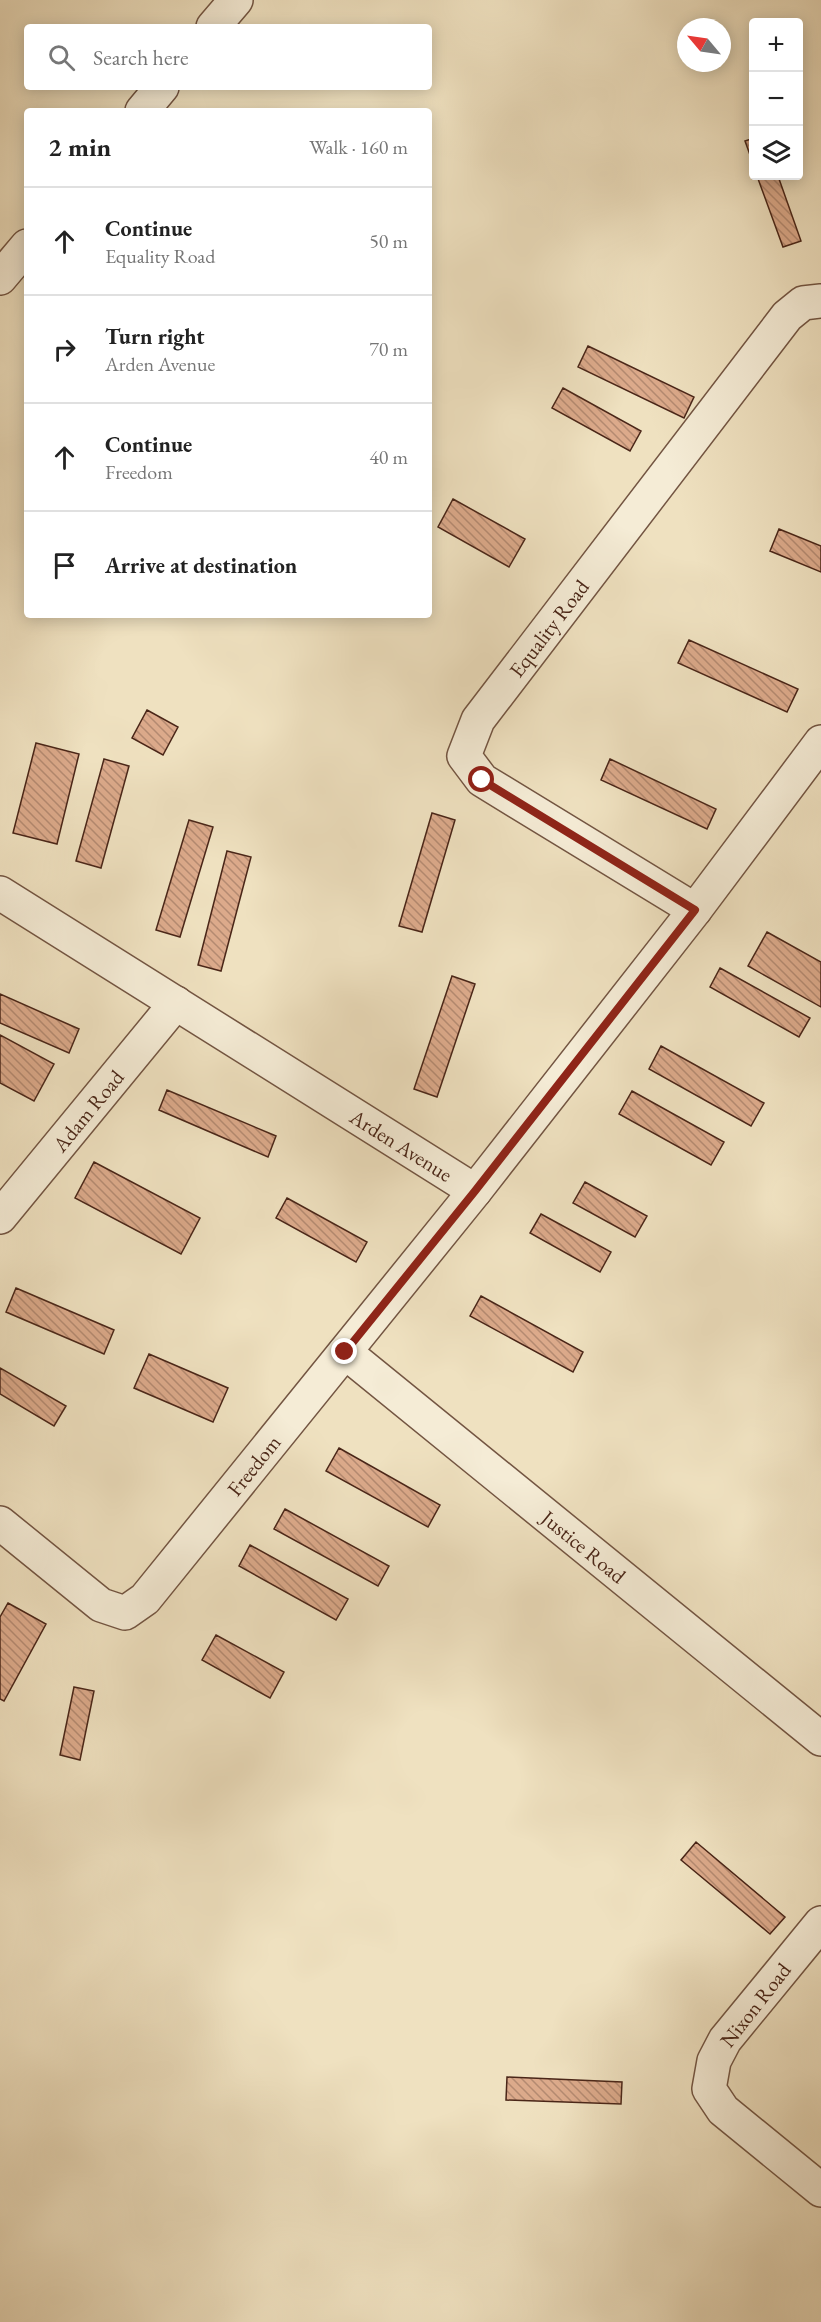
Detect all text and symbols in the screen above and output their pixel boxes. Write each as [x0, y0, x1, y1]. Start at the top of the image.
north arrow [677, 18, 731, 72]
map controls [749, 18, 803, 180]
button: + [749, 18, 803, 72]
search box [24, 24, 432, 90]
icon: search [45, 41, 78, 74]
text: Search here [93, 43, 188, 72]
button: − [749, 72, 803, 126]
button: layers [749, 126, 803, 180]
text: 2 min [48, 130, 111, 164]
text: Walk · 160 m [309, 134, 408, 160]
text: Continue [105, 214, 192, 243]
icon: ahead [48, 225, 81, 258]
text: 50 m [369, 228, 408, 254]
text: Equality Road [105, 243, 215, 269]
text: Turn right [105, 322, 204, 351]
icon: right [48, 333, 81, 366]
text: 70 m [369, 336, 408, 362]
text: Arden Avenue [105, 351, 215, 377]
text: Continue [105, 430, 192, 459]
icon: ahead [48, 441, 81, 474]
text: 40 m [369, 444, 408, 470]
text: Freedom [105, 459, 173, 485]
icon: arrive [48, 549, 81, 582]
text: Arrive at destination [105, 551, 297, 580]
street label: Equality Road [502, 573, 595, 682]
route start [468, 766, 494, 792]
street label: Adam Road [45, 1064, 129, 1158]
street label: Arden Avenue [344, 1102, 458, 1187]
route end [331, 1338, 357, 1364]
street label: Freedom [220, 1429, 286, 1501]
street label: Justice Road [535, 1503, 632, 1589]
street label: Nixon Road [714, 1957, 797, 2053]

